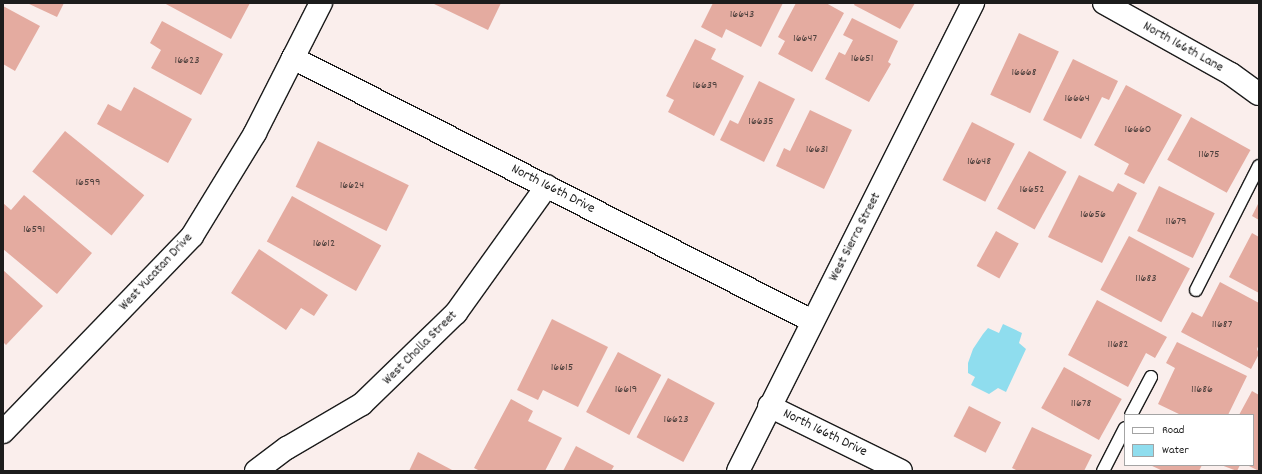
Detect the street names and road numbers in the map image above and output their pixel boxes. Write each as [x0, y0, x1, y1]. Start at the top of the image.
street label: North 166th Lane [1140, 18, 1226, 76]
street label: North 166th Drive [508, 161, 598, 217]
street label: West Sierra Street [825, 190, 885, 284]
street label: West Yucatan Drive [116, 230, 196, 314]
street label: West Cholla Street [379, 307, 461, 389]
street label: North 166th Drive [780, 405, 870, 461]

